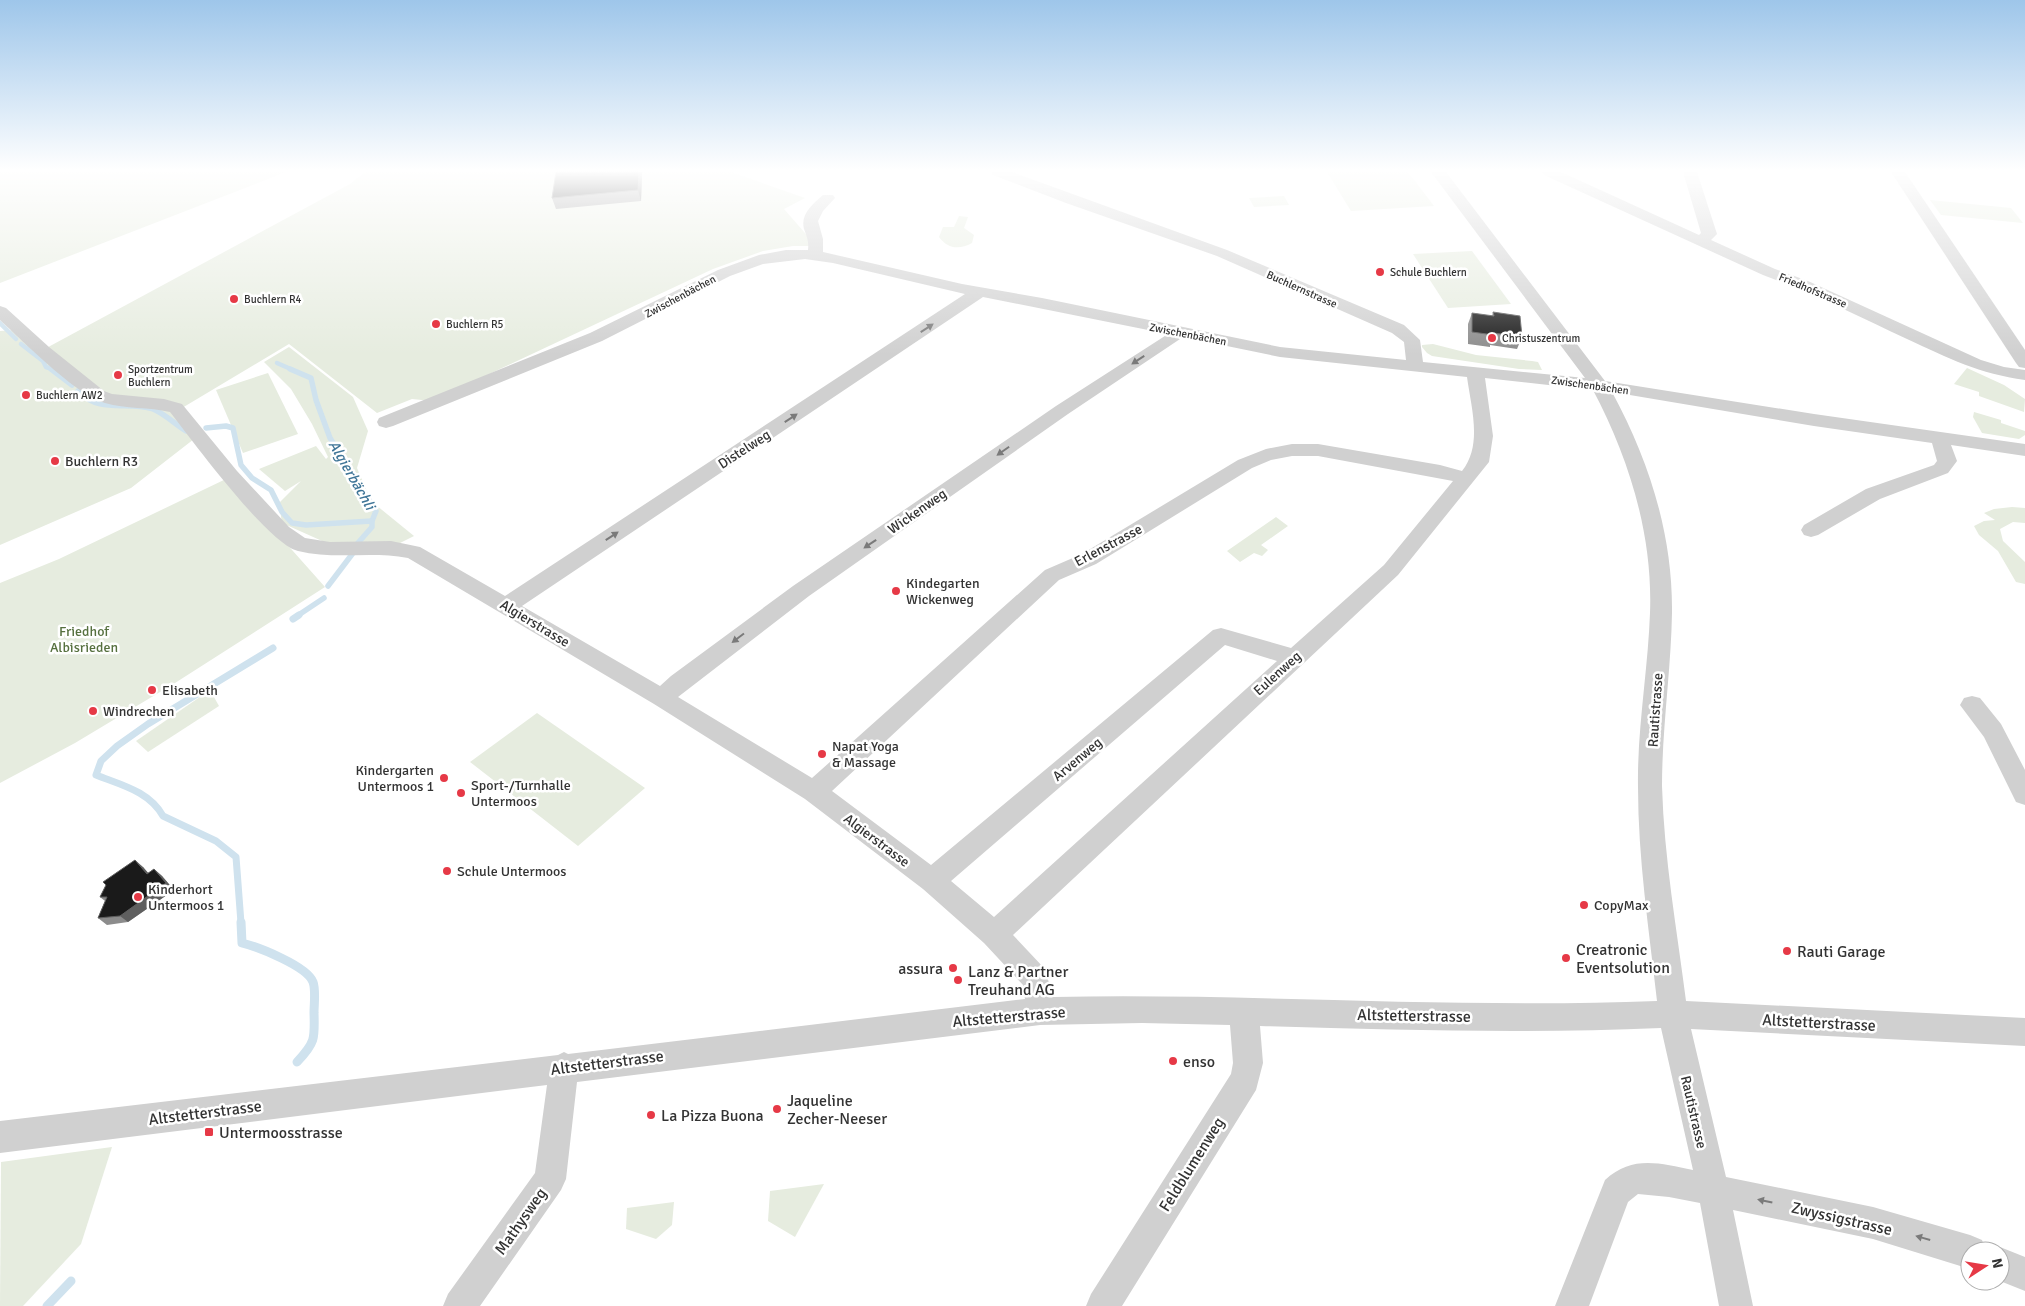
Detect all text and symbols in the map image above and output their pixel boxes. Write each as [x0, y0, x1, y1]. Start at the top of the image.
marker: Schule Buchlern [1374, 266, 1386, 278]
place label: Schule Buchlern [1390, 266, 1467, 279]
street label: Buchlernstrasse [1265, 268, 1339, 311]
street label: Friedhofstrasse [1777, 270, 1849, 311]
street label: Zwischenbächen [643, 272, 718, 321]
marker: Buchlern R4 [228, 293, 240, 305]
place label: Buchlern R4 [244, 293, 302, 306]
marker: Buchlern R5 [430, 318, 442, 330]
place label: Buchlern R5 [446, 318, 504, 331]
street label: Zwischenbächen [1148, 321, 1228, 348]
one-way arrow [920, 324, 934, 333]
marker: Christuszentrum [1486, 332, 1498, 344]
place label: Christuszentrum [1502, 332, 1581, 345]
one-way arrow [1132, 356, 1145, 365]
place label: Sportzentrum Buchlern [128, 363, 193, 389]
marker: Sportzentrum Buchlern [112, 369, 124, 381]
street label: Zwischenbächen [1550, 374, 1630, 397]
marker: Buchlern AW2 [20, 389, 32, 401]
place label: Buchlern AW2 [36, 389, 103, 402]
one-way arrow [785, 413, 798, 423]
street label: Distelweg [715, 426, 774, 473]
water label: Algierbächli [325, 437, 380, 515]
one-way arrow [997, 446, 1010, 456]
place label: Buchlern R3 [65, 453, 138, 470]
marker: Buchlern R3 [49, 455, 61, 467]
street label: Wickenweg [885, 485, 950, 538]
street label: Erlenstrasse [1072, 521, 1145, 570]
one-way arrow [605, 531, 619, 541]
one-way arrow [863, 539, 877, 548]
place label: Kindegarten Wickenweg [906, 575, 980, 608]
marker: Kindegarten Wickenweg [890, 585, 902, 597]
street label: Algierstrasse [497, 596, 573, 651]
park label: Friedhof Albisrieden [50, 623, 118, 656]
one-way arrow [731, 633, 745, 643]
street label: Eulenweg [1250, 648, 1305, 699]
street label: Rautistrasse [1644, 672, 1667, 748]
place label: Elisabeth [162, 682, 218, 699]
marker: Elisabeth [146, 684, 158, 696]
place label: Windrechen [103, 703, 175, 720]
marker: Windrechen [87, 705, 99, 717]
street label: Arvenweg [1049, 734, 1105, 785]
place label: Napat Yoga & Massage [832, 738, 899, 771]
marker: Napat Yoga & Massage [816, 748, 828, 760]
place label: Kindergarten Untermoos 1 [355, 762, 434, 795]
marker: Kindergarten Untermoos 1 [438, 772, 450, 784]
place label: Sport-/Turnhalle Untermoos [471, 777, 571, 810]
marker: Sport-/Turnhalle Untermoos [455, 787, 467, 799]
street label: Algierstrasse [840, 810, 913, 871]
place label: Schule Untermoos [457, 863, 567, 880]
marker: Schule Untermoos [441, 865, 453, 877]
place label: Kinderhort Untermoos 1 [148, 881, 224, 914]
marker: Kinderhort Untermoos 1 [132, 891, 144, 903]
place label: CopyMax [1594, 897, 1649, 914]
marker: CopyMax [1578, 899, 1590, 911]
place label: Creatronic Eventsolution [1576, 940, 1670, 978]
place label: Rauti Garage [1797, 942, 1886, 962]
marker: Rauti Garage [1781, 945, 1793, 957]
marker: Creatronic Eventsolution [1560, 952, 1572, 964]
place label: assura [898, 959, 943, 979]
marker: assura [947, 962, 959, 974]
place label: Lanz & Partner Treuhand AG [968, 962, 1069, 1000]
marker: Lanz & Partner Treuhand AG [952, 974, 964, 986]
street label: Altstetterstrasse [952, 1002, 1067, 1032]
street label: Altstetterstrasse [1357, 1005, 1471, 1027]
street label: Altstetterstrasse [1762, 1010, 1876, 1036]
street label: Altstetterstrasse [550, 1046, 665, 1080]
place label: enso [1183, 1052, 1215, 1072]
marker: enso [1167, 1055, 1179, 1067]
street label: Rautistrasse [1677, 1074, 1710, 1150]
place label: Jaqueline Zecher-Neeser [787, 1091, 887, 1129]
street label: Altstetterstrasse [148, 1096, 263, 1130]
marker: Jaqueline Zecher-Neeser [771, 1103, 783, 1115]
place label: La Pizza Buona [661, 1106, 764, 1126]
marker: La Pizza Buona [645, 1109, 657, 1121]
street label: Feldblumenweg [1155, 1114, 1229, 1216]
place label: Untermoosstrasse [219, 1123, 343, 1143]
marker: Untermoosstrasse [203, 1126, 215, 1138]
street label: Mathysweg [490, 1184, 551, 1259]
one-way arrow [1757, 1196, 1773, 1204]
street label: Zwyssigstrasse [1789, 1198, 1894, 1240]
one-way arrow [1916, 1234, 1931, 1242]
north arrow [1960, 1241, 2010, 1291]
text: N [1988, 1257, 2007, 1270]

